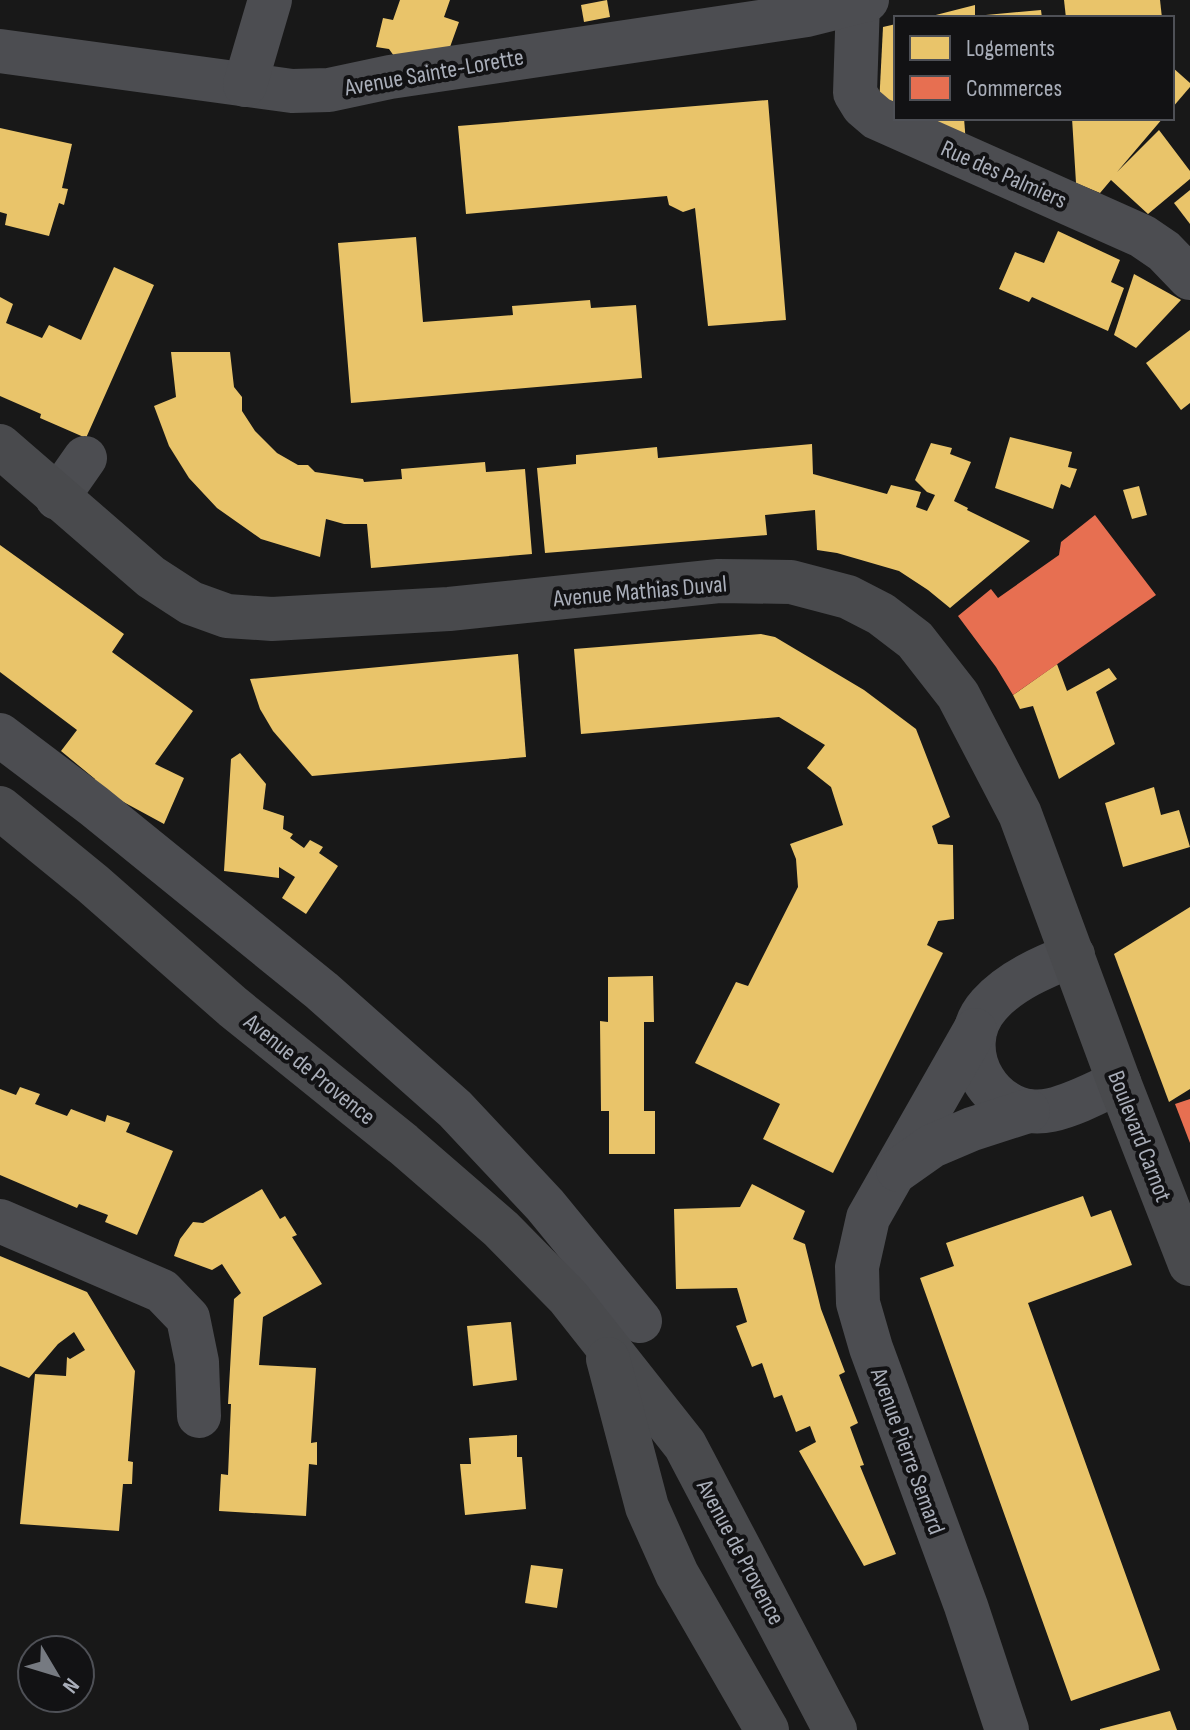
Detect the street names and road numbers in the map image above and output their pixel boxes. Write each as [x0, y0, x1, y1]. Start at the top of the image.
street label: Avenue Sainte-Lorette [341, 42, 526, 103]
street label: Rue des Palmiers [936, 134, 1071, 215]
street label: Avenue Mathias Duval [551, 569, 728, 614]
street label: Avenue de Provence [237, 1007, 381, 1131]
street label: Boulevard Carnot [1101, 1067, 1178, 1206]
street label: Avenue Pierre Semard [864, 1363, 951, 1538]
street label: Avenue de Provence [690, 1474, 791, 1630]

